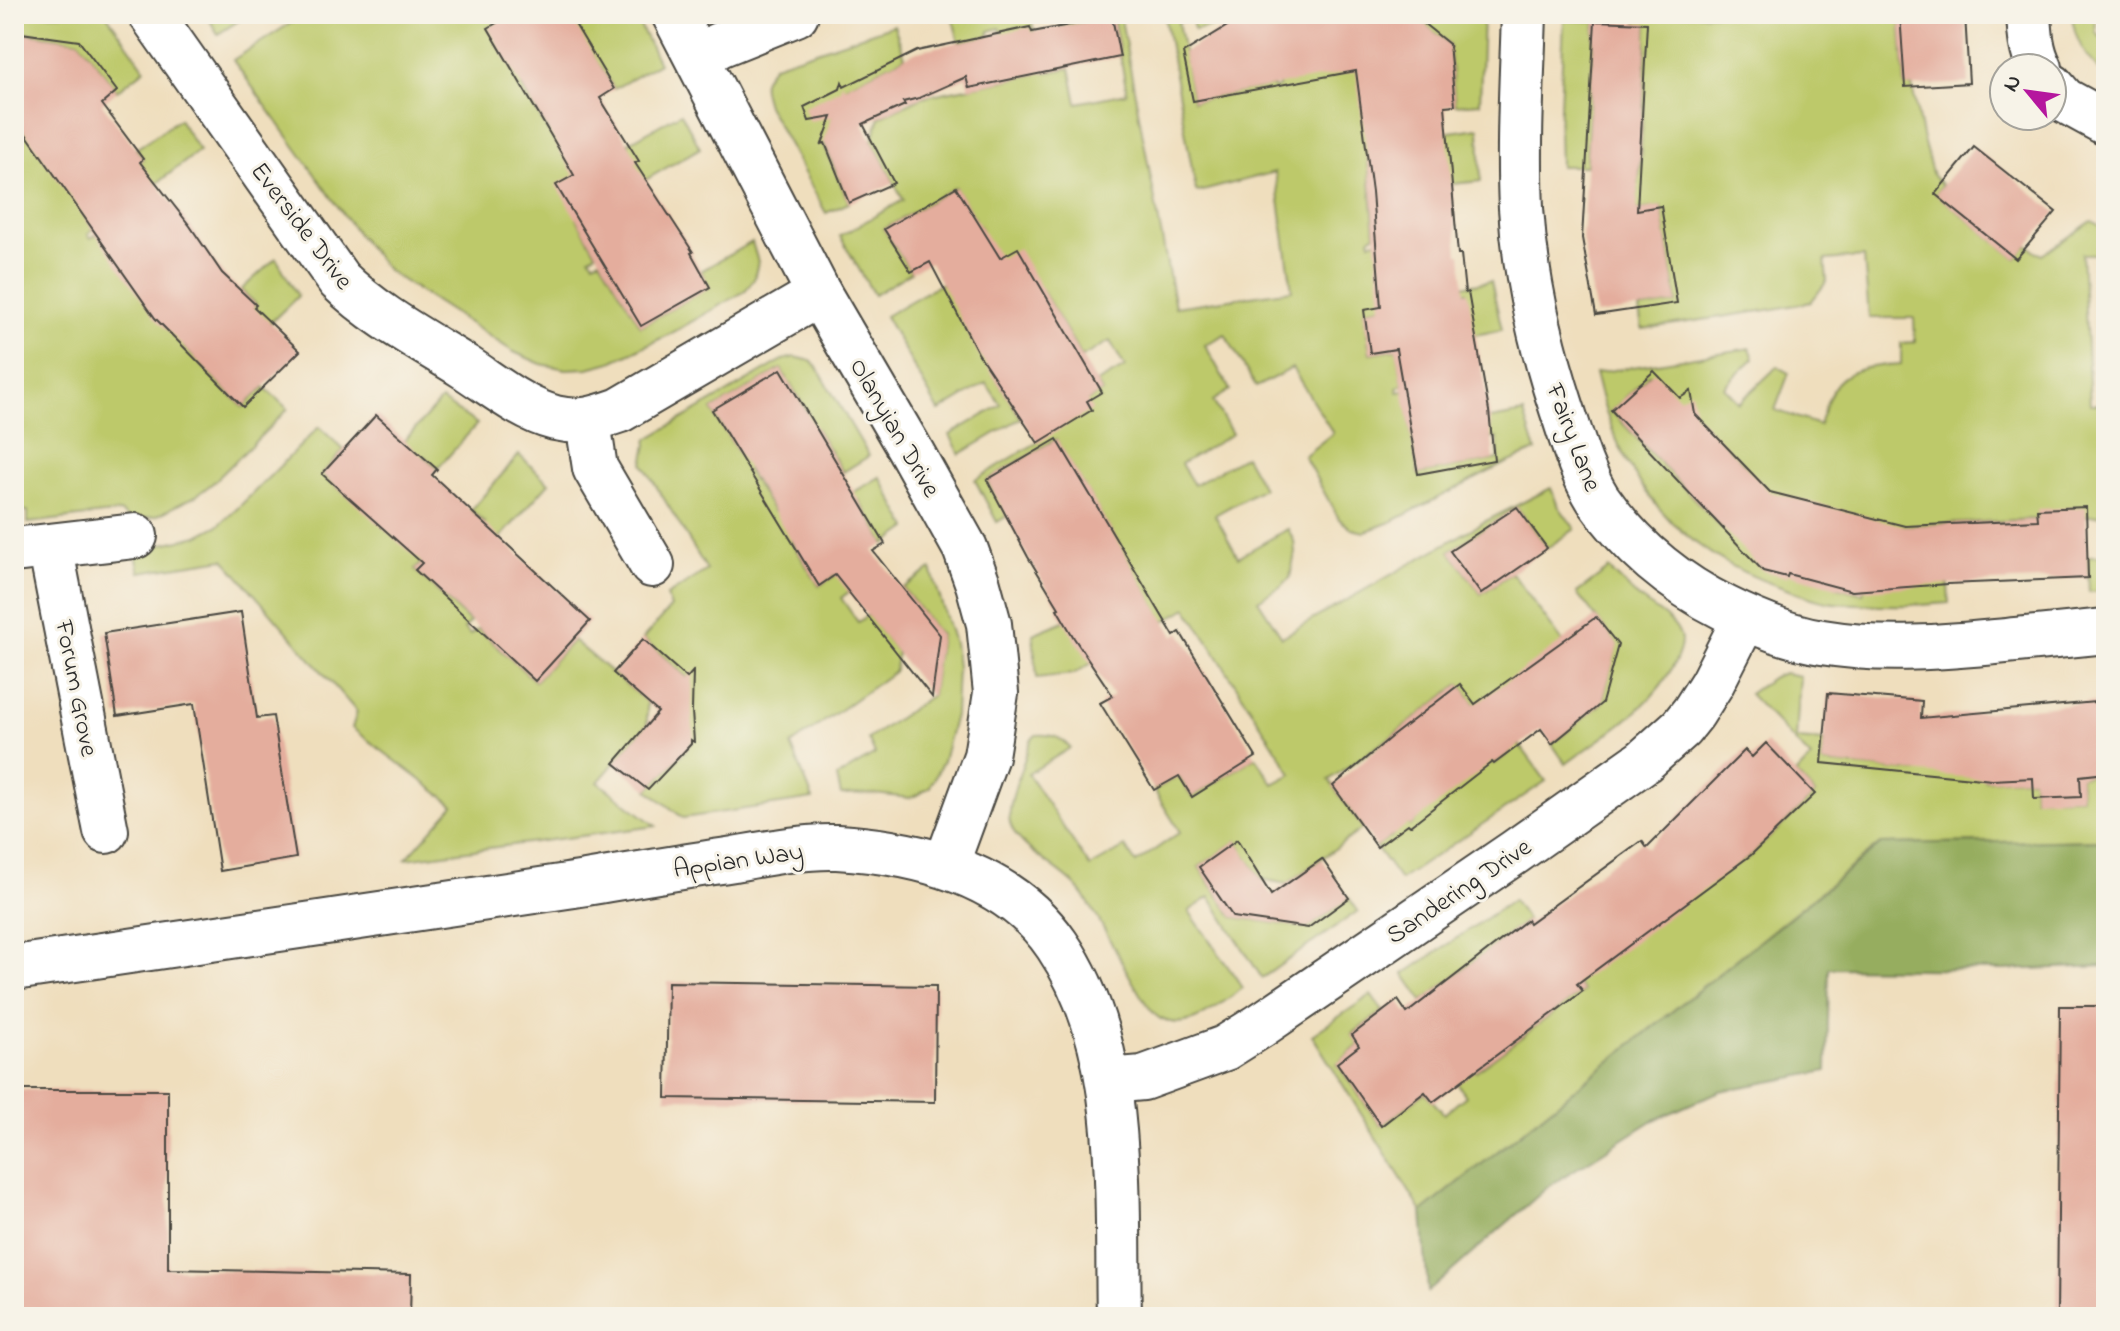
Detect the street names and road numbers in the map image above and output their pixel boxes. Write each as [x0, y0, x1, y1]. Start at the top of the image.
street label: Everside Drive [240, 155, 361, 299]
street label: Olanyian Drive [838, 352, 949, 505]
street label: Fairy Lane [1534, 378, 1610, 498]
street label: Forum Grove [43, 616, 107, 760]
street label: Sandering Drive [1379, 830, 1540, 955]
street label: Appian Way [671, 834, 806, 890]

